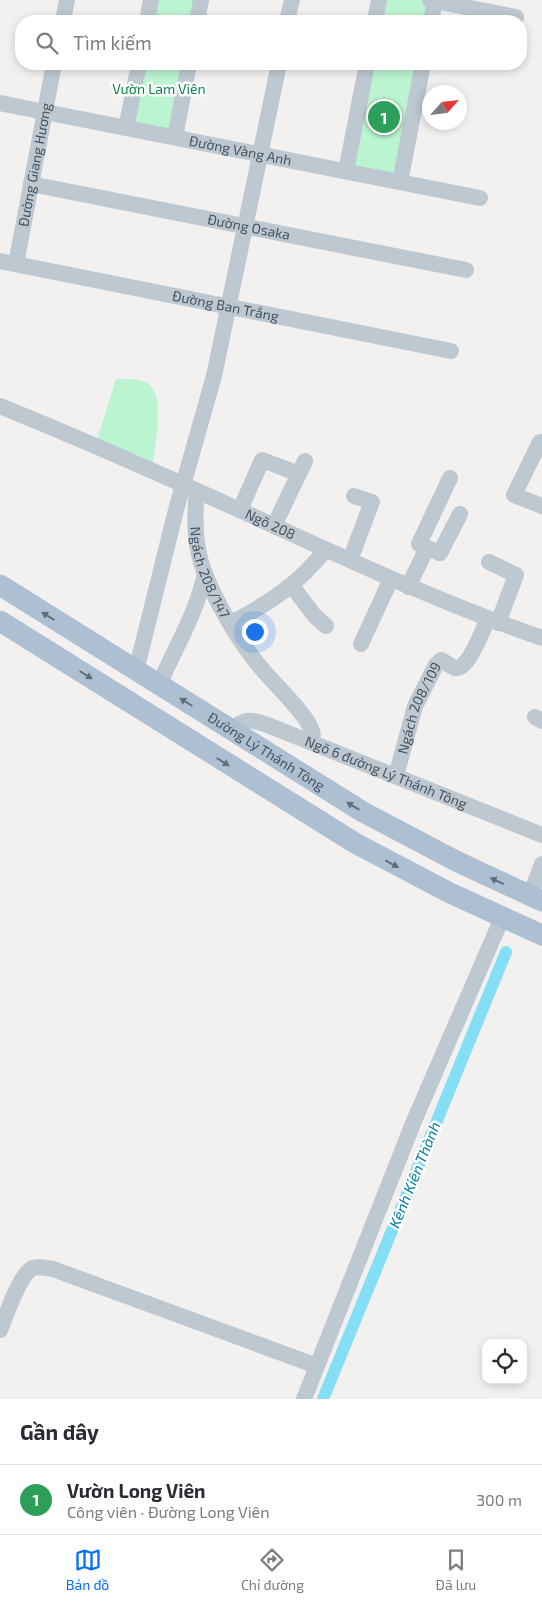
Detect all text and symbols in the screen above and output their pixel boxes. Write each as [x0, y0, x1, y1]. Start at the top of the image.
search box [15, 15, 527, 70]
icon: search [33, 29, 61, 57]
text: Tìm kiếm [73, 31, 152, 54]
park label: Vườn Lam Viên [112, 80, 206, 97]
north arrow [422, 85, 467, 130]
pin: 1 [368, 98, 400, 136]
street label: Đường Giang Hương [14, 101, 54, 228]
street label: Đường Vàng Anh [188, 132, 293, 169]
street label: Đường Osaka [206, 210, 292, 243]
street label: Đường Ban Trắng [171, 287, 281, 324]
street label: Ngõ 208 [243, 505, 298, 543]
street label: Ngách 208/147 [187, 526, 234, 621]
one-way arrow [41, 611, 55, 620]
your location [242, 619, 268, 645]
street label: Ngách 208/109 [393, 659, 444, 756]
one-way arrow [79, 670, 92, 680]
one-way arrow [179, 697, 192, 707]
street label: Đường Lý Thánh Tông [205, 708, 328, 794]
street label: Ngõ 6 đường Lý Thánh Tông [303, 732, 470, 812]
one-way arrow [217, 757, 230, 766]
one-way arrow [347, 802, 360, 811]
one-way arrow [386, 859, 399, 868]
one-way arrow [490, 877, 504, 885]
water label: Kênh Kiên Thành [385, 1119, 444, 1230]
map controls [482, 1339, 527, 1384]
button: locate [482, 1339, 527, 1384]
text: Gần đây [20, 1419, 99, 1444]
text: Vườn Long Viên [67, 1479, 206, 1502]
text: 1 [33, 1490, 39, 1509]
text: 300 m [476, 1490, 522, 1509]
text: Công viên · Đường Long Viên [67, 1502, 270, 1521]
tab: Bản đồ [66, 1546, 109, 1593]
tab: Chỉ đường [241, 1546, 304, 1593]
tab: Đã lưu [436, 1546, 476, 1593]

